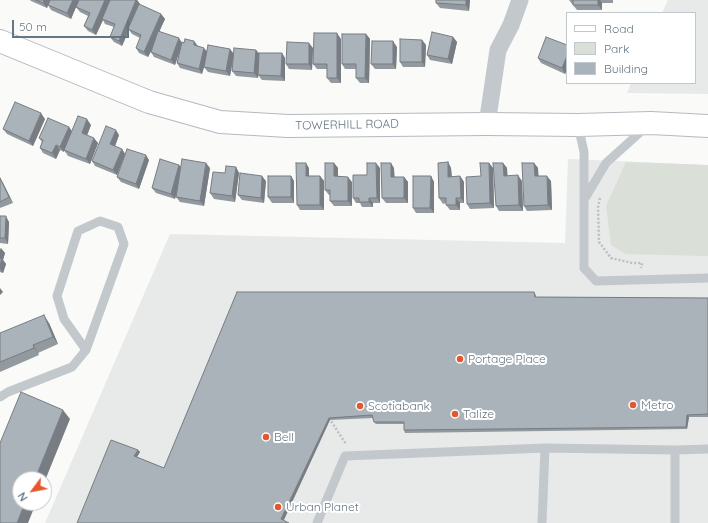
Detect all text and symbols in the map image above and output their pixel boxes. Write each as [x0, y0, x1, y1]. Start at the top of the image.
scale bar [14, 12, 131, 38]
legend [566, 12, 696, 84]
text: 50 m [19, 19, 47, 34]
text: Road [604, 21, 634, 36]
text: Park [604, 41, 629, 56]
text: Building [604, 61, 648, 76]
street label: TOWERHILL ROAD [295, 117, 399, 133]
place label: Portage Place [468, 352, 546, 366]
marker: Portage Place [455, 354, 465, 364]
place label: Metro [641, 398, 673, 412]
place label: Scotiabank [368, 399, 430, 413]
marker: Metro [628, 400, 638, 410]
marker: Scotiabank [355, 401, 365, 411]
place label: Talize [463, 407, 494, 421]
marker: Talize [450, 409, 460, 419]
place label: Bell [274, 430, 294, 444]
marker: Bell [261, 432, 271, 442]
north arrow [12, 471, 52, 511]
text: N [15, 490, 31, 504]
place label: Urban Planet [286, 500, 359, 514]
marker: Urban Planet [273, 502, 283, 512]

